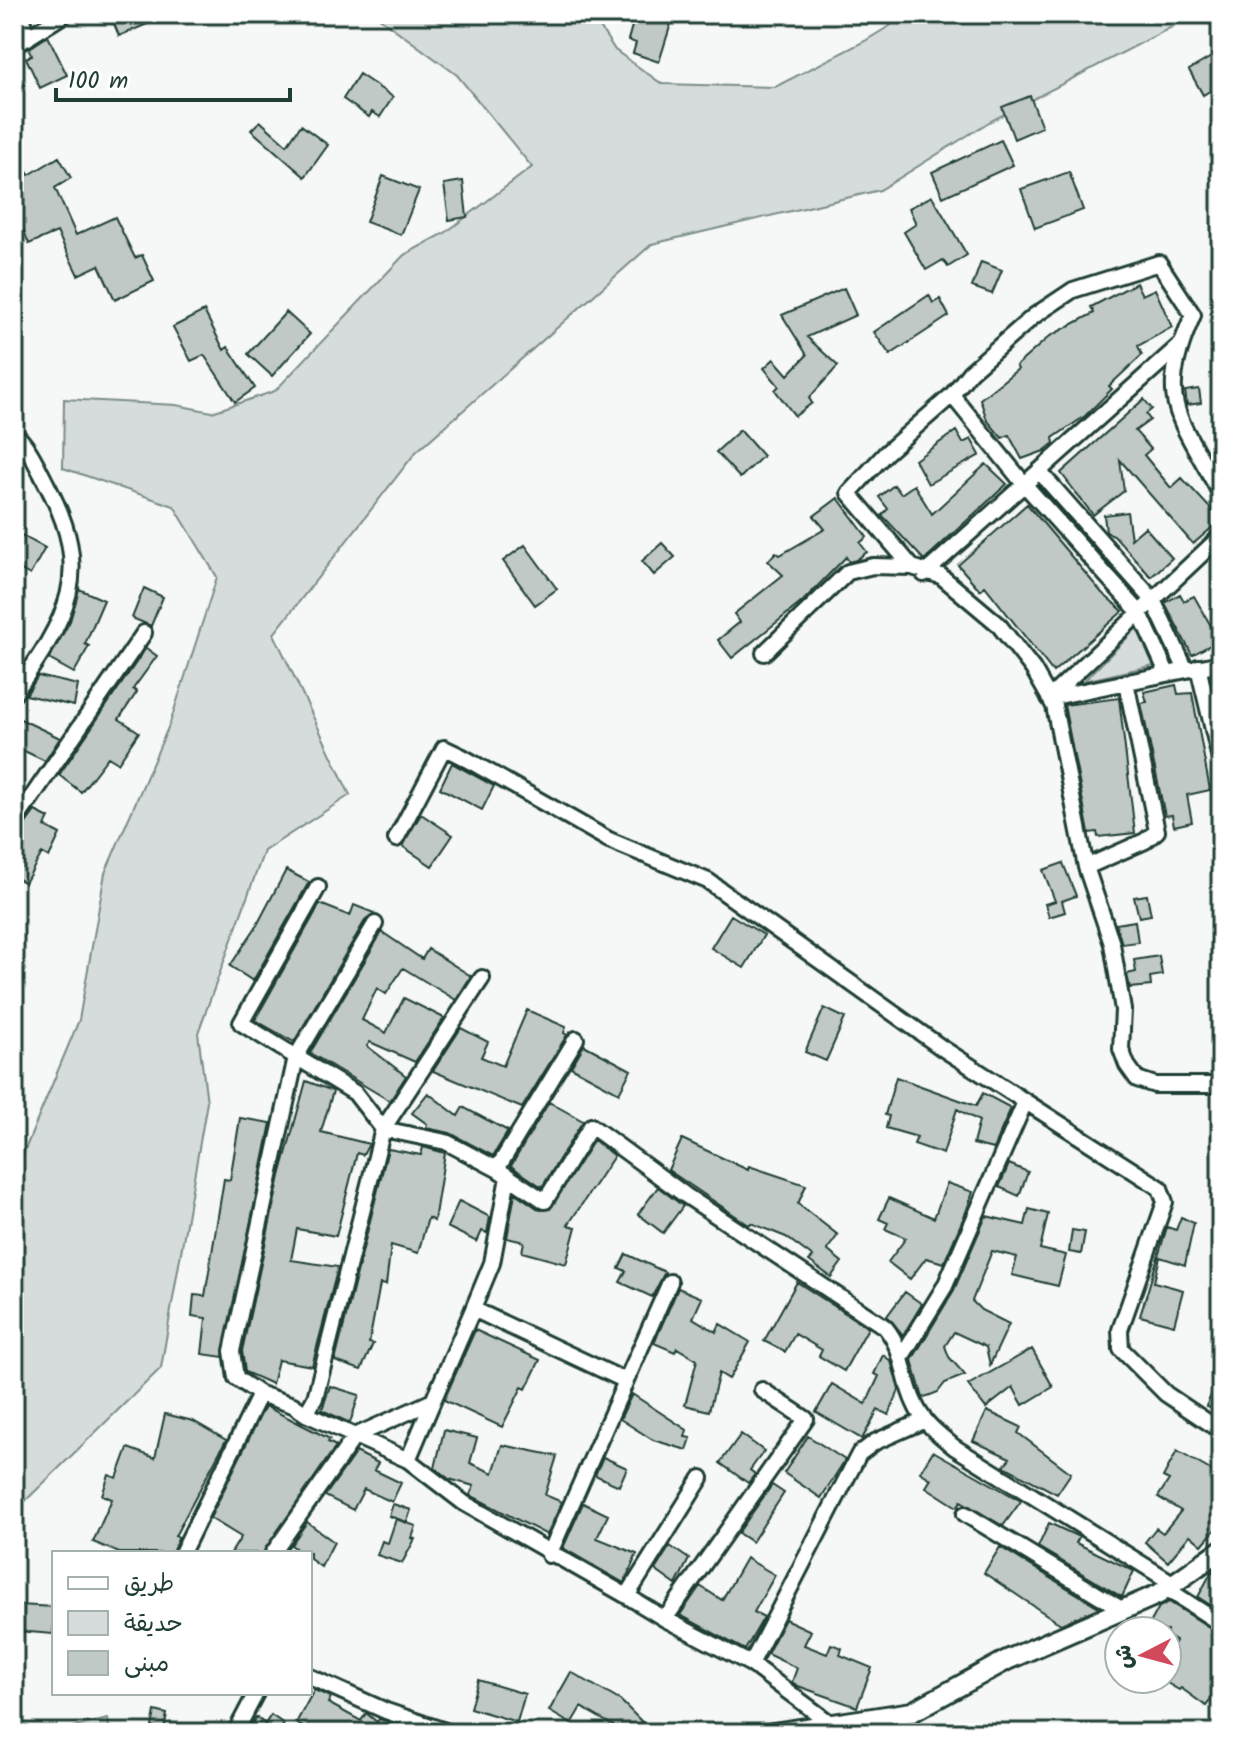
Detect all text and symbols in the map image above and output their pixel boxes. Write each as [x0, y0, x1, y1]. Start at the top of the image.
scale bar [56, 52, 290, 102]
text: 100 m [68, 62, 128, 101]
legend [52, 1551, 312, 1695]
text: طريق [124, 1565, 174, 1604]
text: حديقة [124, 1605, 183, 1644]
north arrow [1103, 1615, 1183, 1695]
text: ش [1107, 1643, 1144, 1671]
text: مبنى [124, 1645, 169, 1684]

